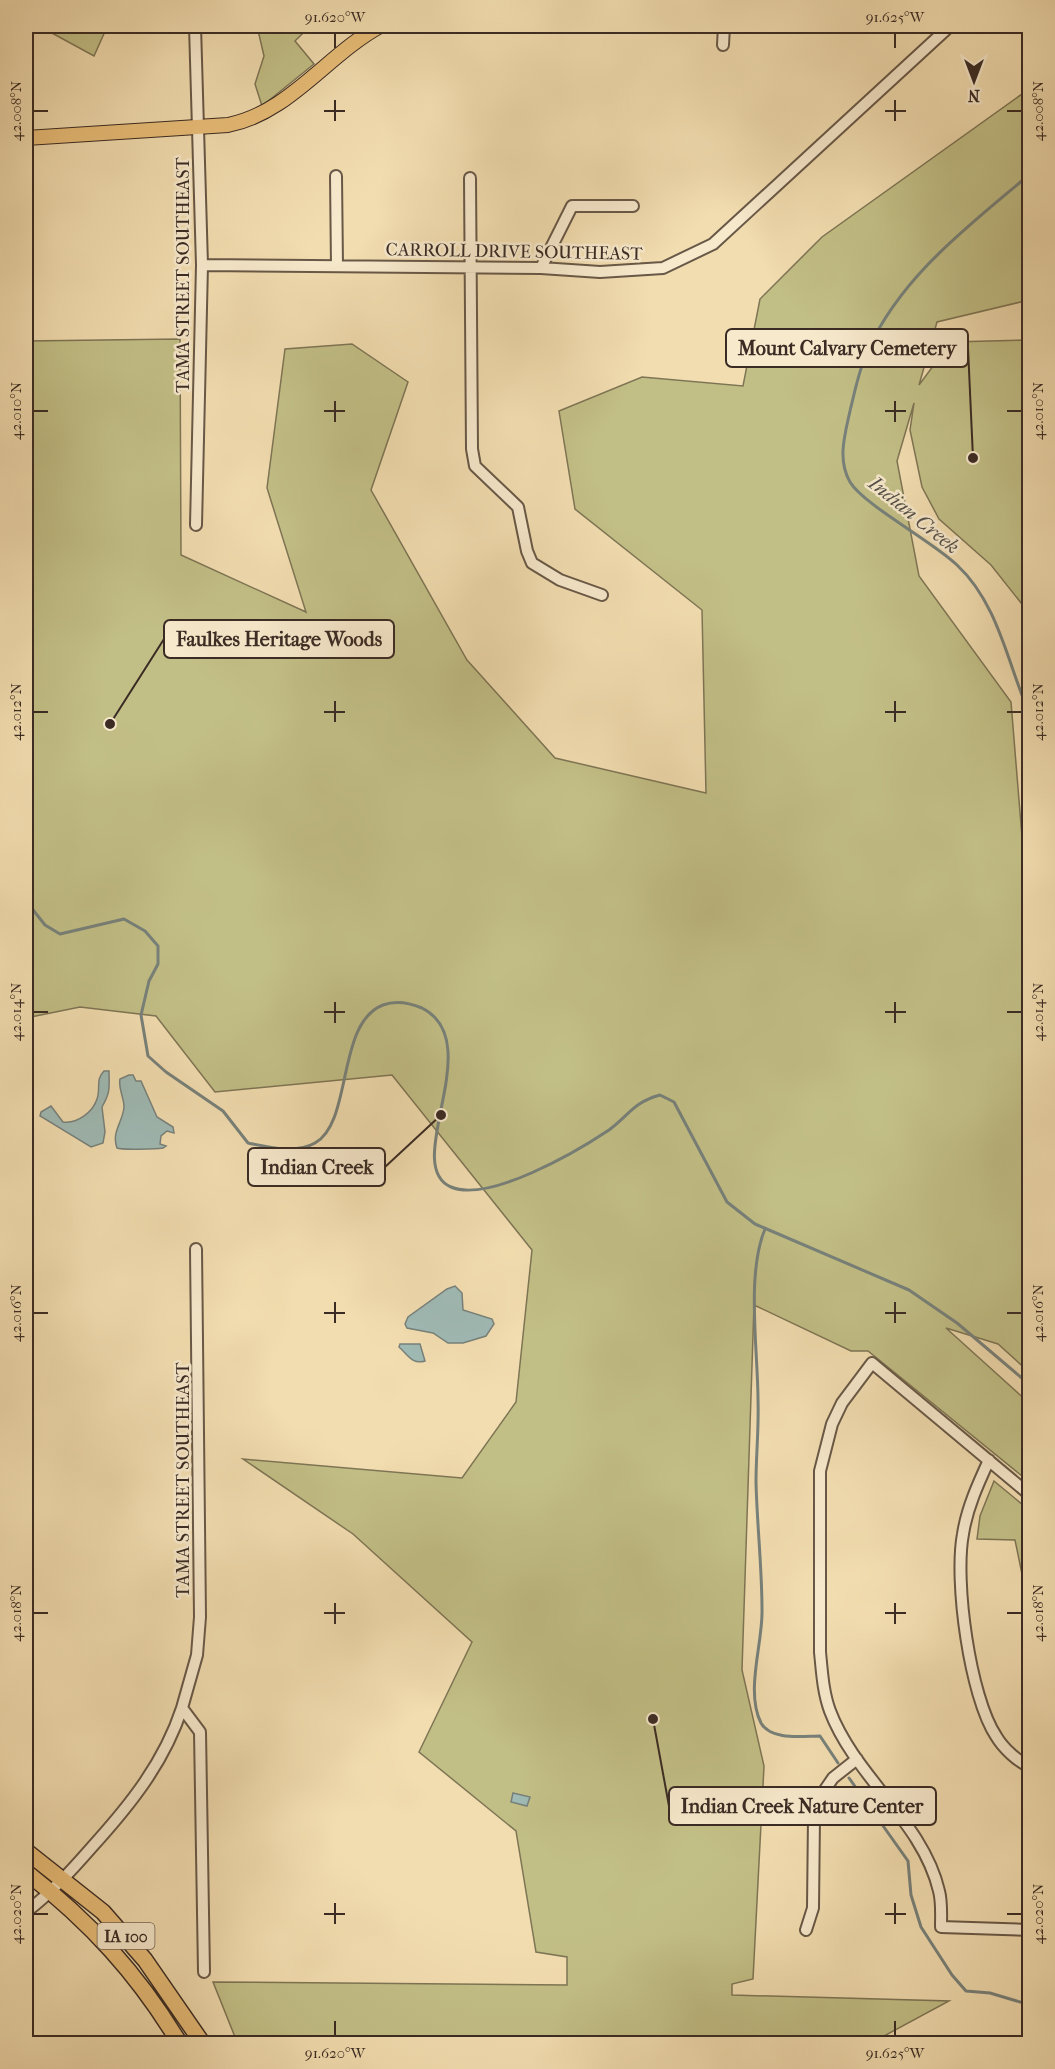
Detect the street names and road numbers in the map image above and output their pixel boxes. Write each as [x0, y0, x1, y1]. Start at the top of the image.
street label: TAMA STREET SOUTHEAST [173, 156, 194, 393]
street label: CARROLL DRIVE SOUTHEAST [385, 239, 643, 265]
street label: TAMA STREET SOUTHEAST [173, 1361, 194, 1598]
road number: IA 100 [98, 1923, 154, 1949]

